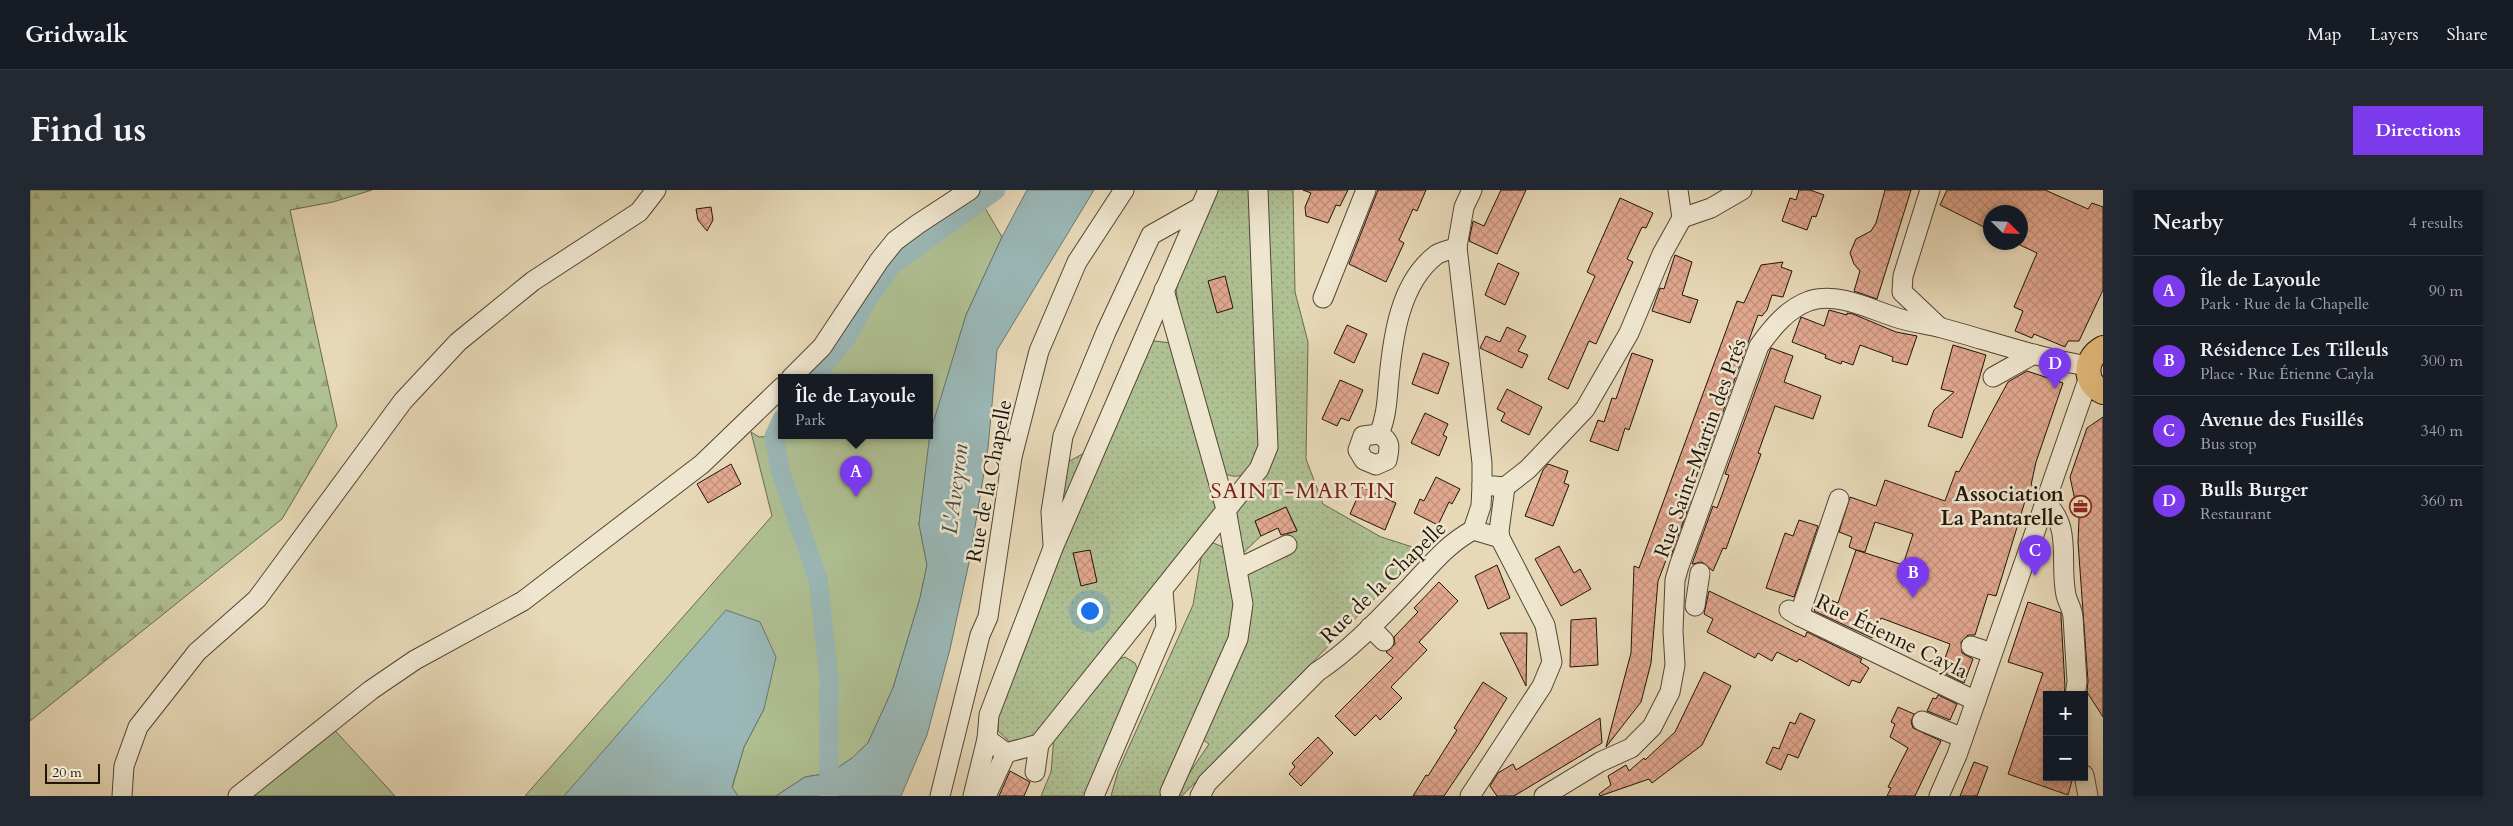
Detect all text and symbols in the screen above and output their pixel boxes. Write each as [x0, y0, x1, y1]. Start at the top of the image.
text: Gridwalk [25, 18, 128, 51]
text: Map [2307, 22, 2342, 47]
text: Layers [2370, 22, 2419, 47]
text: Share [2447, 22, 2488, 47]
text: Find us [30, 106, 146, 154]
button: Directions [2353, 106, 2483, 155]
north arrow [1983, 205, 2028, 250]
text: Nearby [2153, 208, 2224, 237]
text: 4 results [2409, 212, 2463, 234]
text: Île de Layoule [2200, 267, 2321, 293]
text: A [2163, 280, 2175, 302]
text: 90 m [2429, 280, 2463, 302]
text: Park · Rue de la Chapelle [2200, 293, 2369, 315]
street label: Rue Saint-Martin des Prés [1647, 335, 1754, 562]
text: Résidence Les Tilleuls [2200, 337, 2389, 363]
pin: D [2039, 348, 2071, 389]
text: B [2163, 350, 2175, 372]
text: 300 m [2421, 350, 2463, 372]
text: Place · Rue Étienne Cayla [2200, 363, 2374, 385]
popup [778, 374, 933, 439]
text: Île de Layoule [795, 383, 916, 409]
street label: Rue de la Chapelle [959, 397, 1019, 565]
text: Avenue des Fusillés [2200, 407, 2364, 433]
text: Park [795, 409, 826, 431]
text: C [2163, 420, 2175, 442]
text: 340 m [2421, 420, 2463, 442]
text: Bus stop [2200, 433, 2257, 455]
water label: L'Aveyron [935, 442, 975, 536]
pin: A [840, 456, 872, 497]
district label: SAINT-MARTIN [1211, 476, 1395, 506]
text: Bulls Burger [2200, 477, 2308, 503]
place label: Association La Pantarelle [1940, 480, 2065, 533]
text: D [2162, 490, 2176, 512]
text: 360 m [2421, 490, 2463, 512]
office icon: Association La Pantarelle [2068, 494, 2092, 518]
text: Restaurant [2200, 503, 2271, 525]
street label: Rue de la Chapelle [1314, 515, 1453, 650]
pin: C [2019, 535, 2051, 576]
pin: B [1897, 557, 1929, 598]
street label: Rue Étienne Cayla [1811, 587, 1973, 686]
your location [1077, 598, 1103, 624]
map controls [2043, 691, 2088, 781]
button: + [2043, 691, 2088, 736]
button: − [2043, 736, 2088, 781]
scale bar [45, 761, 100, 784]
text: 20 m [52, 763, 82, 782]

